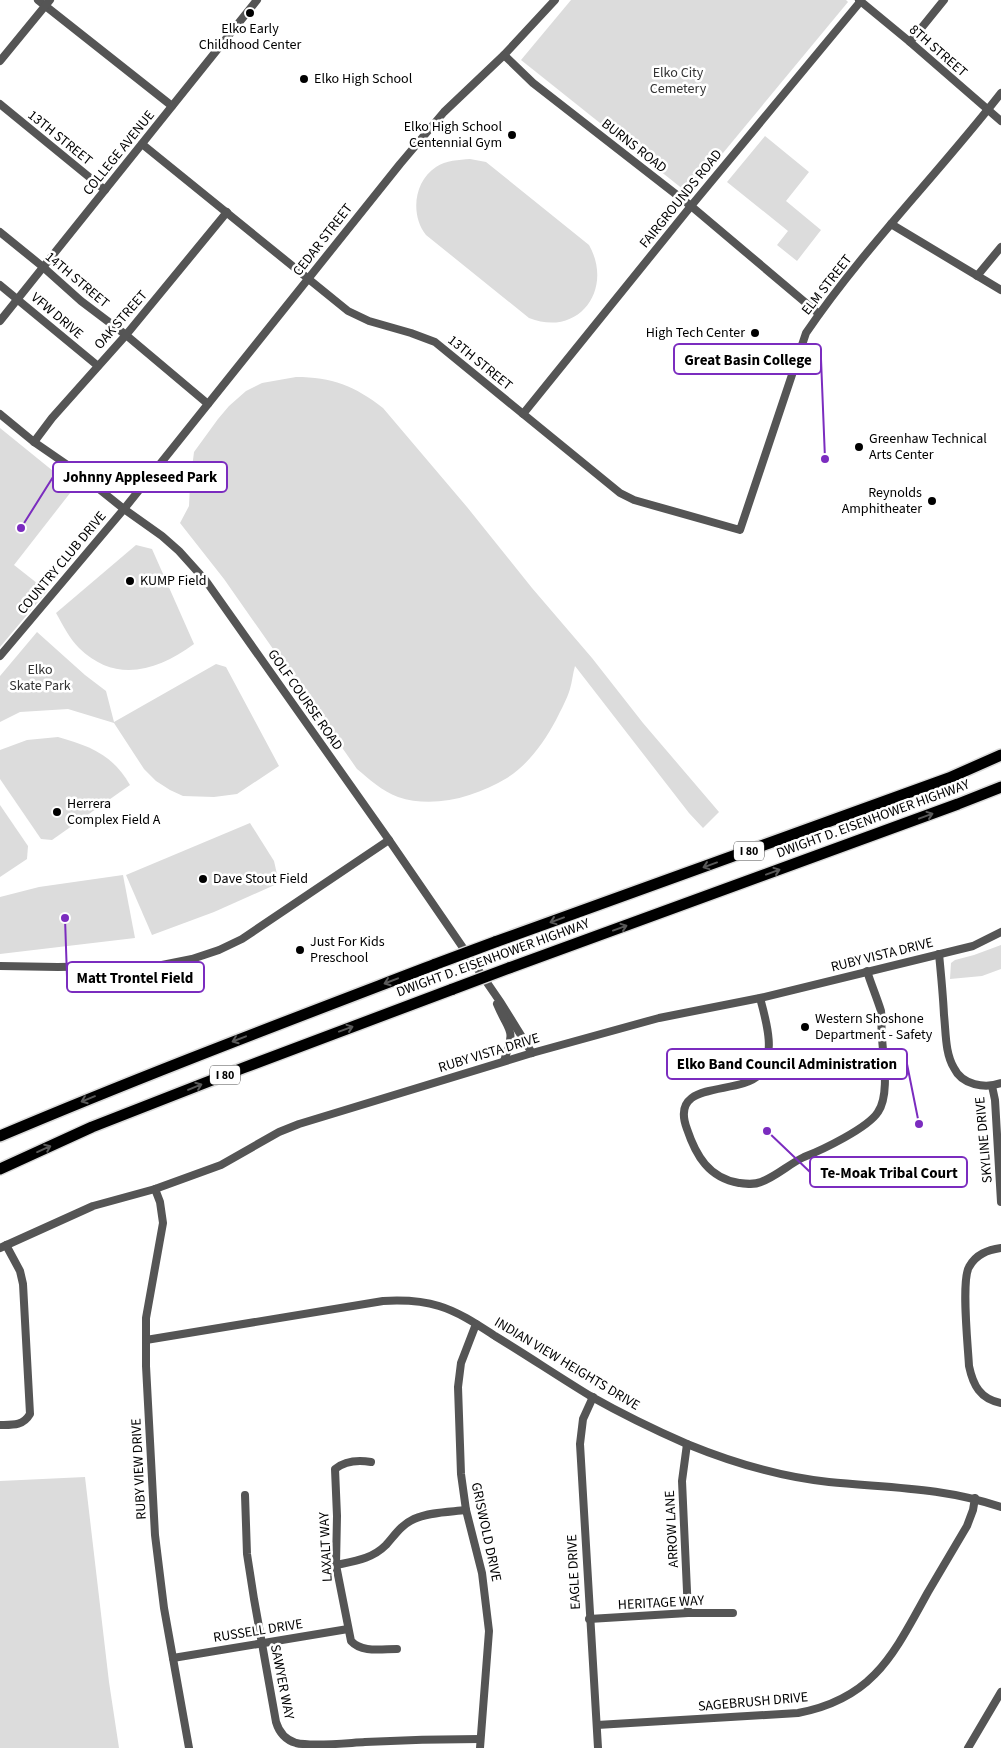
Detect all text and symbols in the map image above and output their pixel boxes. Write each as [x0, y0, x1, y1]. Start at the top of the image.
marker: Elko Early Childhood Center [244, 7, 256, 19]
place label: Elko Early Childhood Center [199, 19, 301, 55]
street label: 8TH STREET [905, 20, 972, 82]
park label: Elko City Cemetery [650, 63, 707, 99]
place label: Elko High School [314, 69, 413, 89]
marker: Elko High School [298, 73, 310, 85]
street label: 13TH STREET [23, 106, 97, 171]
street label: COLLEGE AVENUE [78, 106, 160, 200]
street label: BURNS ROAD [597, 114, 671, 178]
place label: Elko High School Centennial Gym [404, 117, 502, 153]
marker: Elko High School Centennial Gym [506, 129, 518, 141]
street label: FAIRGROUNDS ROAD [635, 145, 727, 253]
street label: CEDAR STREET [288, 199, 358, 280]
street label: 14TH STREET [41, 247, 114, 313]
street label: ELM STREET [797, 250, 857, 320]
street label: OAK STREET [90, 286, 153, 354]
street label: VFW DRIVE [27, 288, 87, 344]
place label: High Tech Center [646, 323, 745, 343]
marker: High Tech Center [749, 327, 761, 339]
street label: 13TH STREET [443, 331, 517, 396]
callout: Great Basin College [674, 344, 821, 374]
text: Great Basin College [684, 350, 812, 371]
place label: Greenhaw Technical Arts Center [869, 429, 987, 465]
marker: Greenhaw Technical Arts Center [853, 441, 865, 453]
callout: Johnny Appleseed Park [53, 462, 227, 492]
text: Johnny Appleseed Park [63, 467, 218, 488]
place label: Reynolds Amphitheater [842, 483, 922, 519]
marker: Reynolds Amphitheater [926, 495, 938, 507]
street label: COUNTRY CLUB DRIVE [13, 507, 111, 619]
place label: KUMP Field [140, 571, 207, 591]
marker: KUMP Field [124, 575, 136, 587]
street label: GOLF COURSE ROAD [263, 645, 347, 755]
park label: Elko Skate Park [9, 660, 71, 696]
street label: DWIGHT D. EISENHOWER HIGHWAY [774, 775, 973, 863]
place label: Herrera Complex Field A [67, 794, 161, 830]
marker: Herrera Complex Field A [51, 806, 63, 818]
one-way arrow [917, 811, 933, 820]
road number: I 80 [734, 841, 764, 860]
one-way arrow [703, 861, 718, 870]
one-way arrow [765, 867, 780, 876]
place label: Dave Stout Field [213, 869, 308, 889]
marker: Dave Stout Field [197, 873, 209, 885]
street label: DWIGHT D. EISENHOWER HIGHWAY [394, 914, 593, 1002]
one-way arrow [550, 916, 565, 925]
one-way arrow [612, 923, 628, 932]
place label: Just For Kids Preschool [310, 932, 385, 968]
street label: RUBY VISTA DRIVE [829, 933, 935, 977]
marker: Just For Kids Preschool [294, 944, 306, 956]
callout: Matt Trontel Field [67, 962, 204, 992]
text: Matt Trontel Field [77, 968, 193, 989]
one-way arrow [384, 977, 399, 986]
place label: Western Shoshone Department - Safety [815, 1009, 933, 1045]
marker: Western Shoshone Department - Safety [799, 1021, 811, 1033]
one-way arrow [338, 1024, 354, 1033]
street label: RUBY VISTA DRIVE [436, 1028, 542, 1078]
one-way arrow [232, 1035, 247, 1044]
callout: Elko Band Council Administration [667, 1049, 907, 1079]
text: Elko Band Council Administration [677, 1054, 897, 1075]
road number: I 80 [210, 1066, 240, 1084]
one-way arrow [186, 1082, 202, 1091]
one-way arrow [81, 1095, 96, 1104]
street label: SKYLINE DRIVE [970, 1096, 998, 1184]
one-way arrow [36, 1144, 51, 1153]
callout: Te-Moak Tribal Court [810, 1157, 967, 1187]
text: Te-Moak Tribal Court [820, 1163, 958, 1184]
street label: INDIAN VIEW HEIGHTS DRIVE [490, 1313, 644, 1415]
street label: RUBY VIEW DRIVE [126, 1418, 152, 1520]
street label: GRISWOLD DRIVE [466, 1481, 506, 1583]
street label: ARROW LANE [660, 1490, 684, 1568]
street label: LAXALT WAY [314, 1511, 338, 1582]
street label: EAGLE DRIVE [562, 1534, 586, 1610]
street label: HERITAGE WAY [617, 1591, 705, 1615]
street label: RUSSELL DRIVE [212, 1614, 304, 1648]
street label: SAWYER WAY [265, 1643, 299, 1722]
street label: SAGEBRUSH DRIVE [697, 1687, 809, 1717]

